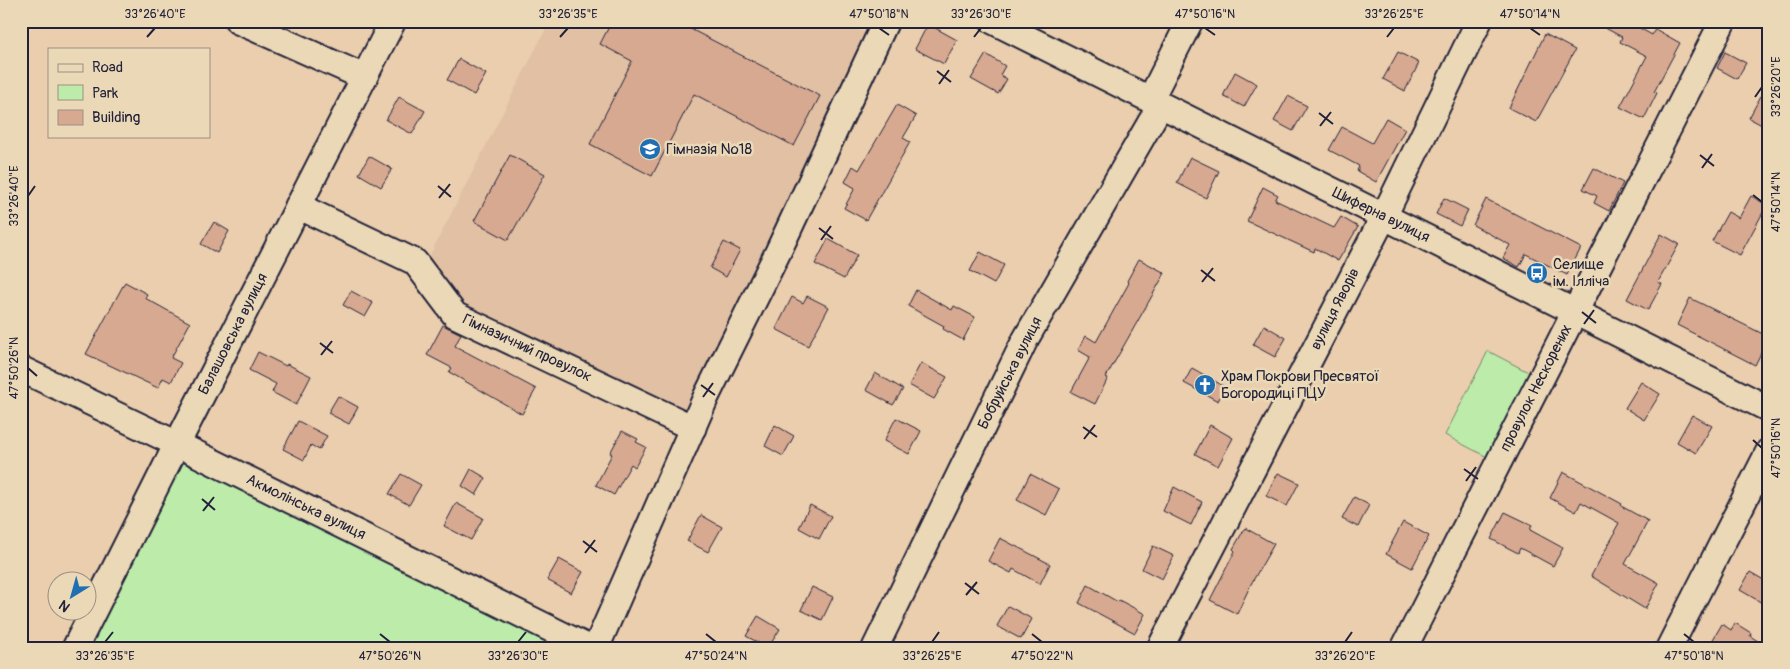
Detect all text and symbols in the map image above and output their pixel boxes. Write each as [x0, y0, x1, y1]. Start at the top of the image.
text: 33°26'40"E [125, 7, 186, 22]
text: 33°26'35"E [538, 7, 598, 22]
text: 47°50'18"N [849, 7, 909, 22]
text: 33°26'30"E [951, 7, 1011, 22]
text: 47°50'16"N [1175, 7, 1235, 22]
text: 33°26'25"E [1364, 7, 1424, 22]
text: 47°50'14"N [1500, 7, 1560, 22]
legend [48, 48, 210, 138]
text: 33°26'20"E [1769, 57, 1784, 117]
text: Road [92, 58, 123, 77]
text: Park [92, 84, 119, 103]
text: Building [92, 108, 140, 127]
school or university icon: Гімназія №18 [638, 137, 662, 161]
place label: Гімназія №18 [666, 140, 752, 159]
text: 33°26'40"E [7, 166, 22, 227]
text: 47°50'14"N [1769, 172, 1784, 232]
street label: Шиферна вулиця [1329, 183, 1433, 247]
place label: Селище ім. Ілліча [1553, 255, 1609, 291]
bus stop icon: Селище ім. Ілліча [1525, 261, 1549, 285]
street label: вулиця Яворів [1306, 265, 1364, 353]
street label: Балашовська вулиця [194, 270, 272, 398]
street label: Гімназичний провулок [459, 310, 595, 386]
street label: Бобруйська вулиця [973, 314, 1047, 432]
street label: провулок Нескорених [1496, 321, 1576, 455]
text: 47°50'26"N [7, 337, 22, 399]
place label: Храм Покрови Пресвятої Богородиці ПЦУ [1221, 367, 1380, 403]
church icon: Храм Покрови Пресвятої Богородиці ПЦУ [1193, 373, 1217, 397]
text: 47°50'16"N [1769, 418, 1784, 478]
street label: Акмолінська вулиця [243, 470, 369, 544]
north arrow [48, 572, 98, 622]
text: N [56, 596, 73, 616]
text: 33°26'35"E [75, 649, 135, 664]
text: 47°50'26"N [359, 649, 421, 664]
text: 33°26'30"E [488, 649, 548, 664]
text: 47°50'24"N [685, 649, 747, 664]
text: 33°26'25"E [902, 649, 962, 664]
text: 47°50'22"N [1011, 649, 1073, 664]
text: 33°26'20"E [1315, 649, 1375, 664]
text: 47°50'18"N [1664, 649, 1724, 664]

